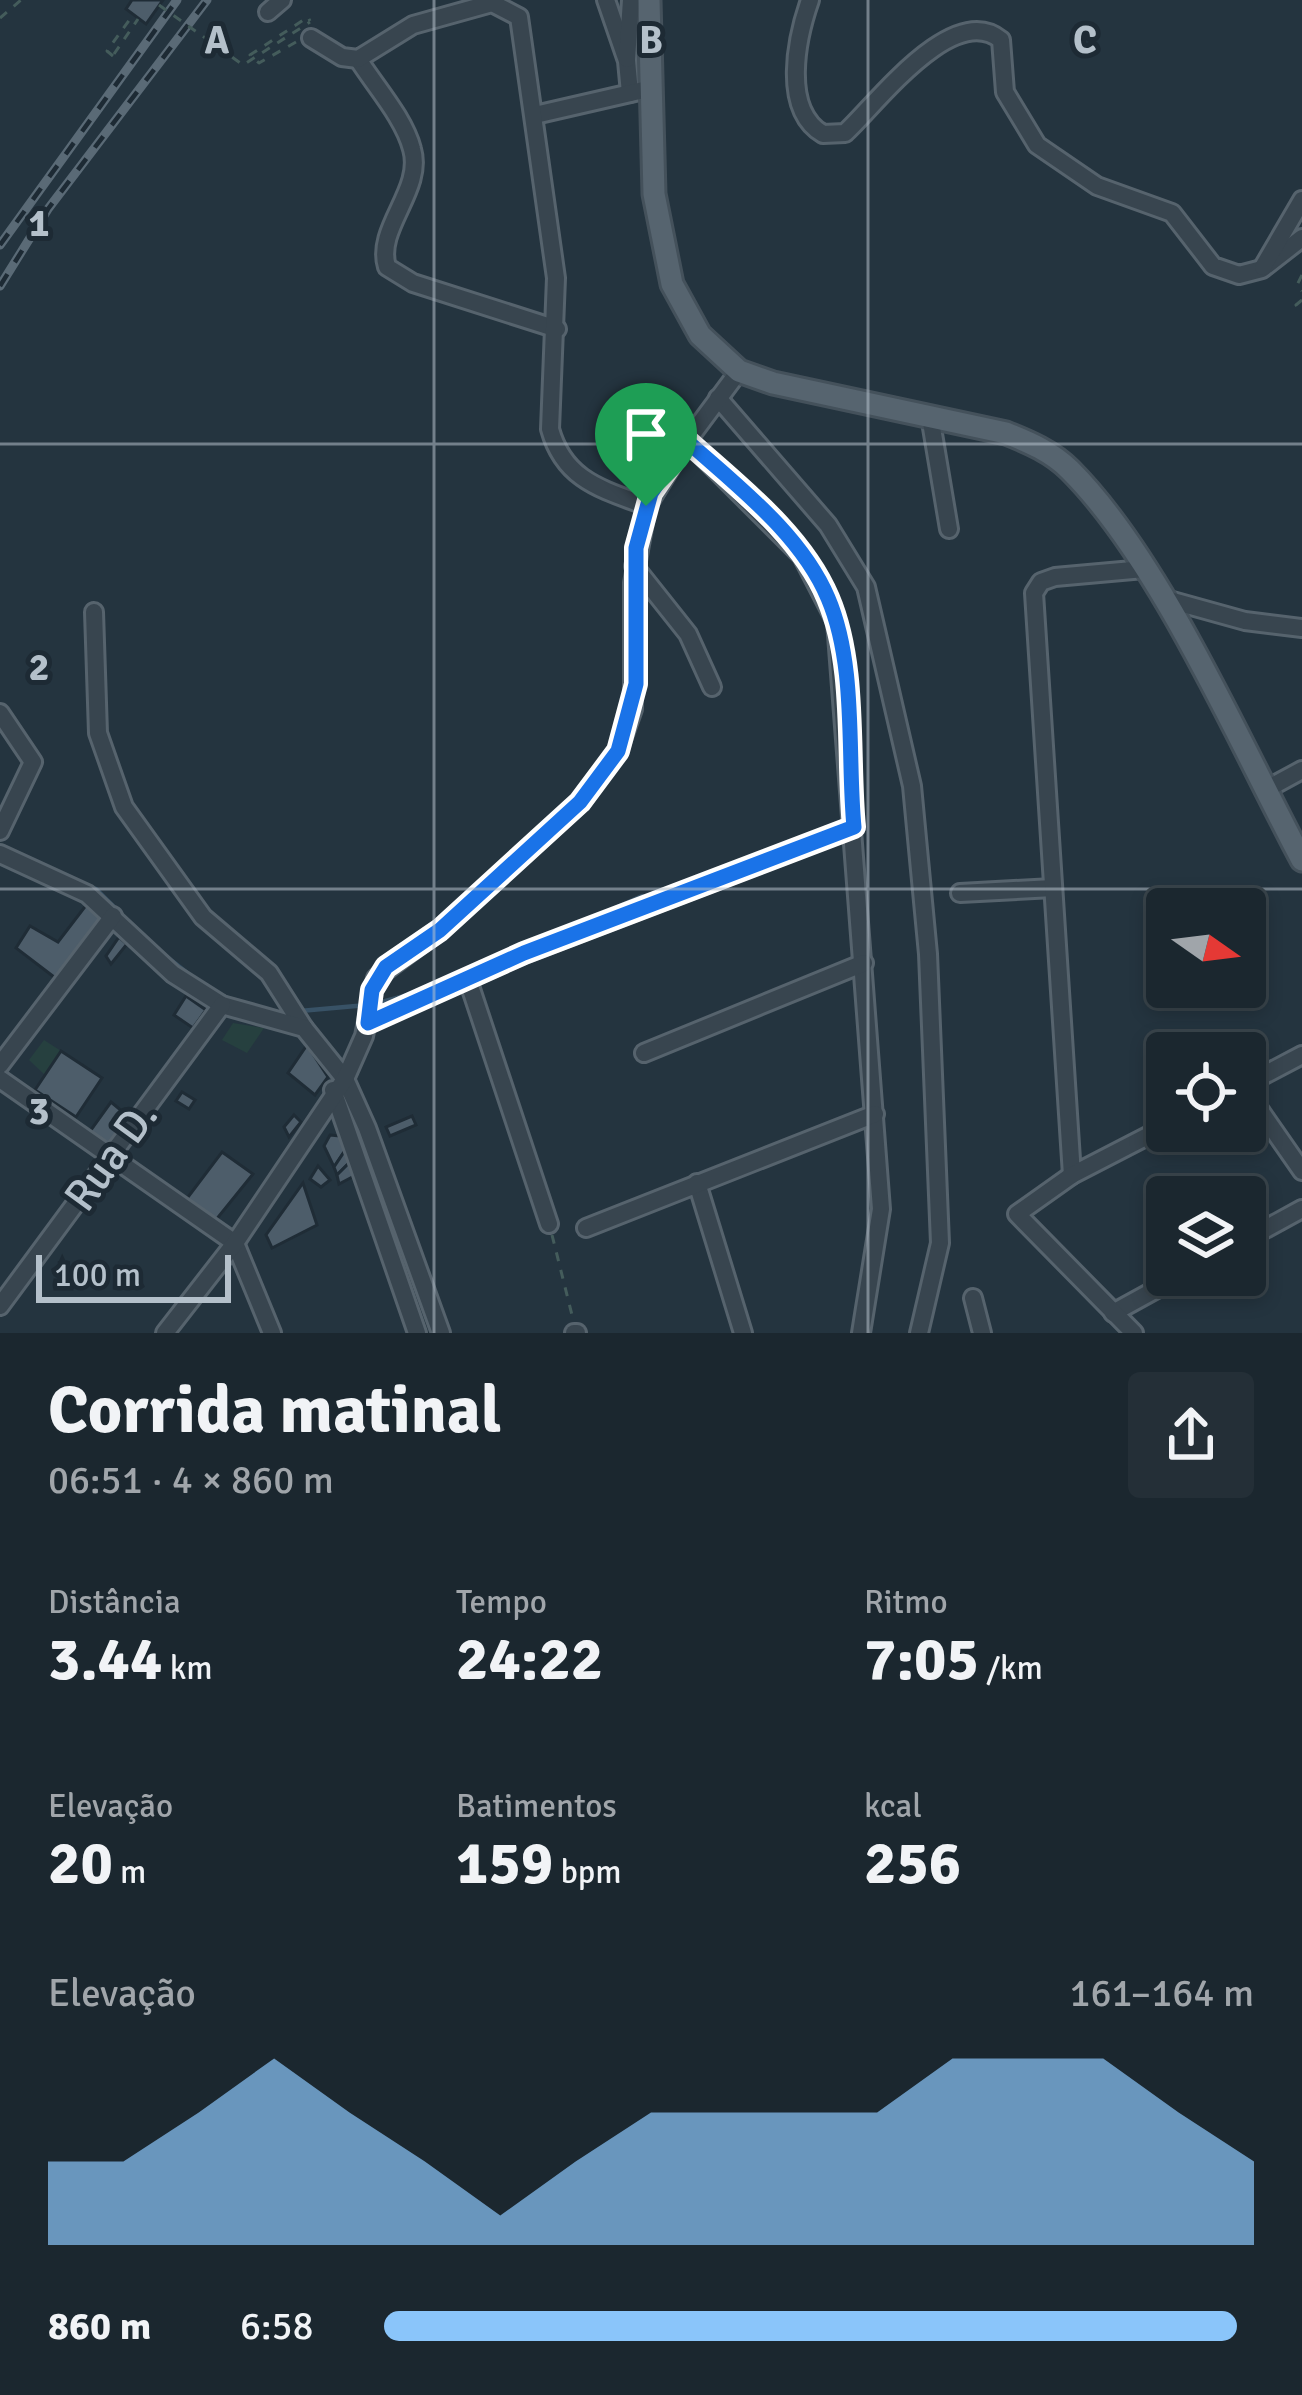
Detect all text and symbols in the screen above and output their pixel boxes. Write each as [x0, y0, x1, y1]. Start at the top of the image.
text: A [205, 16, 230, 64]
text: B [639, 16, 663, 64]
text: C [1073, 16, 1097, 64]
text: 1 [28, 199, 50, 247]
pin [595, 383, 697, 506]
icon: arrive [613, 401, 679, 467]
text: 2 [28, 643, 50, 691]
north arrow [1146, 888, 1266, 1008]
map controls [1146, 888, 1266, 1296]
button: locate [1146, 1032, 1266, 1152]
text: 3 [28, 1087, 50, 1135]
street label: Rua D. [53, 1090, 170, 1222]
button: layers [1146, 1176, 1266, 1296]
scale bar [36, 1249, 231, 1302]
text: 100 m [54, 1255, 141, 1296]
text: Corrida matinal [48, 1370, 501, 1451]
button: share [1128, 1372, 1254, 1498]
text: 06:51 · 4 × 860 m [48, 1456, 334, 1504]
text: Distância [48, 1582, 181, 1623]
text: Tempo [456, 1582, 547, 1623]
text: Ritmo [864, 1582, 948, 1623]
text: 3.44 [48, 1623, 162, 1697]
text: 24:22 [456, 1623, 603, 1697]
text: 7:05 [864, 1623, 979, 1697]
text: km [162, 1648, 213, 1689]
text: /km [979, 1648, 1043, 1689]
text: Elevação [48, 1786, 173, 1827]
text: Batimentos [456, 1786, 617, 1827]
text: kcal [864, 1786, 922, 1827]
text: 20 [48, 1827, 113, 1901]
text: 159 [456, 1827, 553, 1901]
text: 256 [864, 1827, 961, 1901]
text: m [113, 1852, 146, 1893]
text: bpm [553, 1852, 622, 1893]
text: Elevação [48, 1969, 196, 2017]
text: 161–164 m [1069, 1969, 1254, 2017]
text: 860 m [48, 2302, 151, 2350]
text: 6:58 [240, 2302, 314, 2350]

